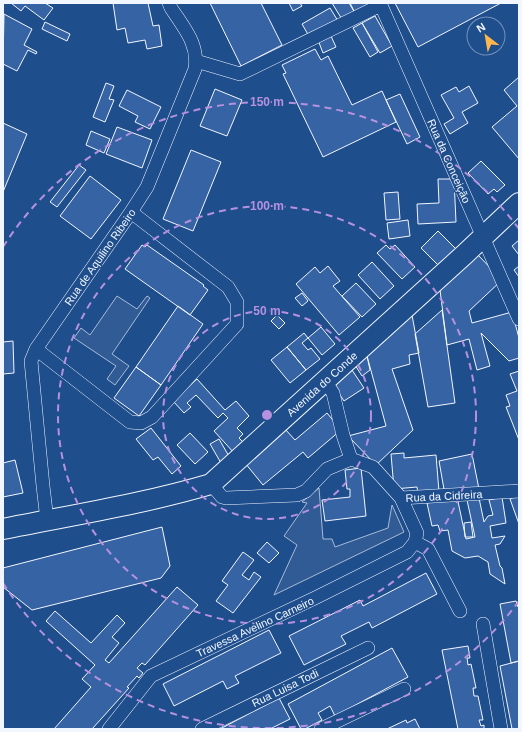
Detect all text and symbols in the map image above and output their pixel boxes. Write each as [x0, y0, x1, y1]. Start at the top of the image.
north arrow [466, 16, 506, 56]
text: N [474, 20, 487, 35]
text: 150 m [250, 95, 284, 109]
street label: Rua da Conceição [425, 117, 473, 205]
text: 100 m [250, 199, 284, 213]
street label: Rua de Aquilino Ribeiro [62, 206, 138, 308]
text: 50 m [253, 304, 281, 318]
street label: Avenida do Conde [284, 349, 360, 419]
centre of rings [260, 408, 274, 422]
street label: Rua da Cidreira [405, 488, 484, 504]
street label: Travessa Avelino Carneiro [194, 594, 316, 660]
street label: Rua Luisa Todi [250, 667, 320, 709]

